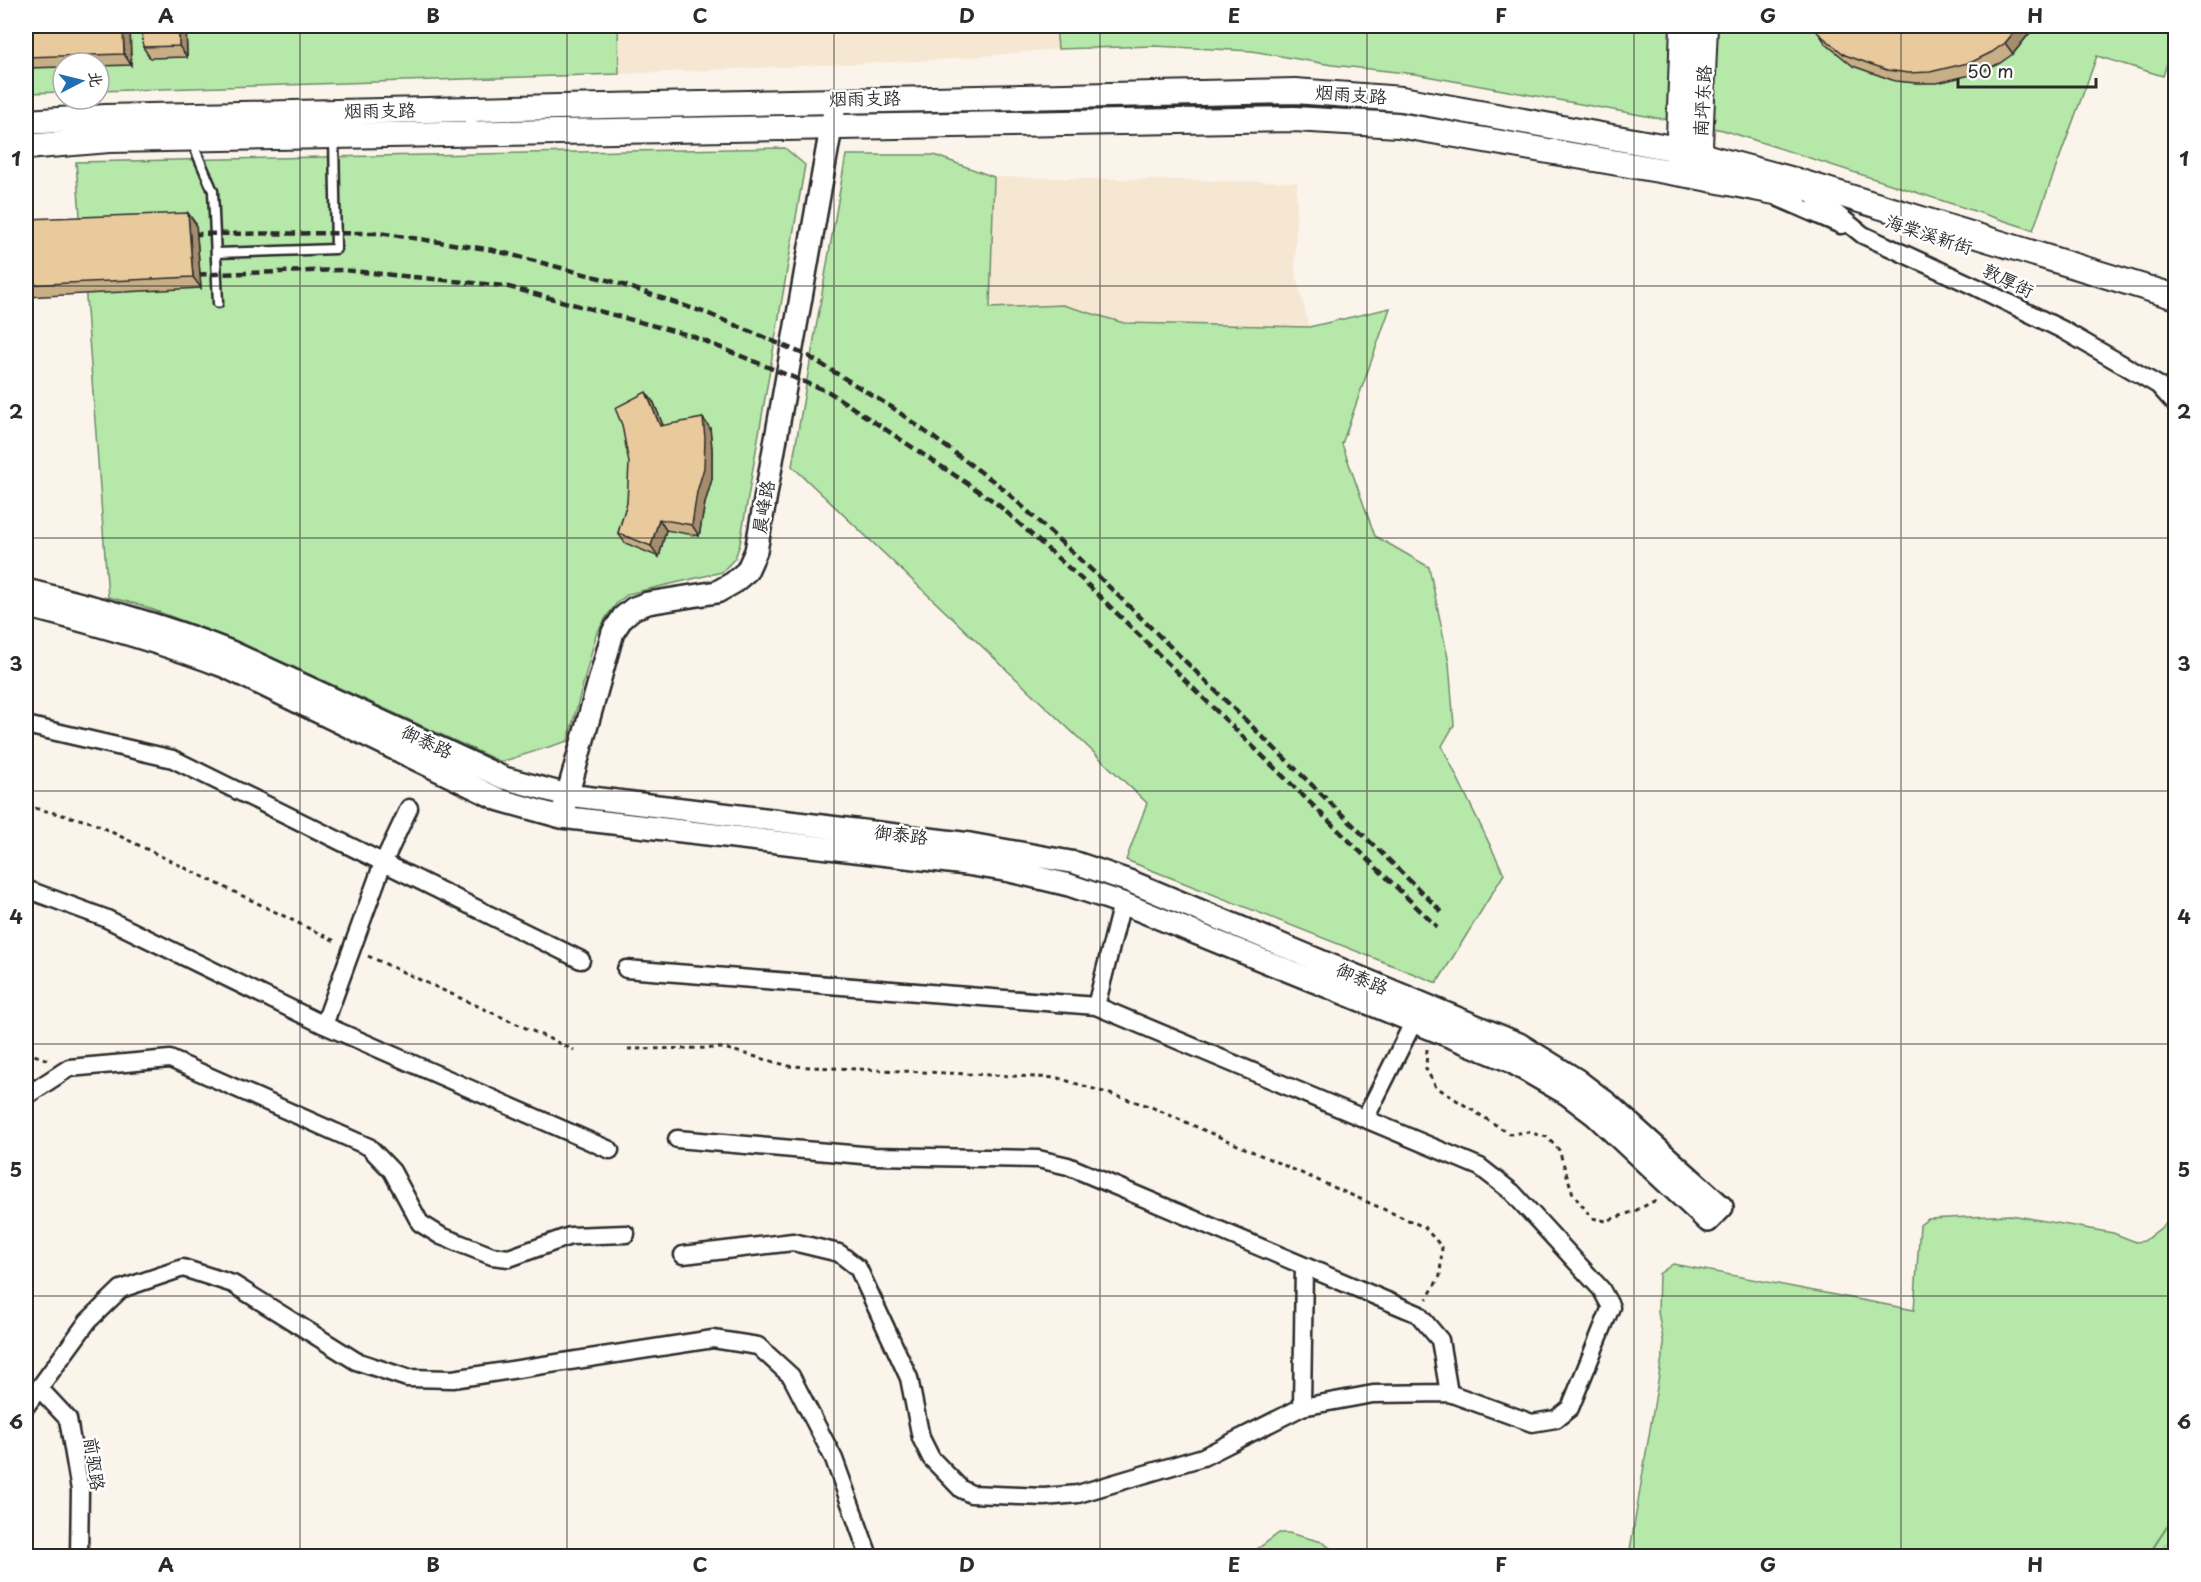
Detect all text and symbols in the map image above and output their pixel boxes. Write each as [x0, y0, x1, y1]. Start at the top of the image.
text: A [158, 0, 174, 30]
text: B [426, 0, 440, 30]
text: C [692, 0, 708, 30]
text: D [959, 0, 975, 30]
text: E [1228, 0, 1240, 30]
text: F [1495, 0, 1507, 30]
text: G [1760, 0, 1776, 30]
text: H [2027, 0, 2043, 30]
north arrow [51, 51, 111, 111]
scale bar [1958, 51, 2096, 89]
text: 50 m [1967, 57, 2014, 84]
street label: 南坪东路 [1686, 64, 1717, 138]
text: 北 [84, 70, 110, 88]
street label: 烟雨支路 [1314, 78, 1388, 109]
street label: 烟雨支路 [829, 83, 901, 112]
street label: 烟雨支路 [344, 95, 416, 124]
text: 1 [11, 143, 21, 173]
text: 1 [2179, 143, 2189, 173]
street label: 海棠溪新街 [1882, 207, 1976, 260]
street label: 敦厚街 [1978, 256, 2039, 304]
text: 2 [9, 396, 23, 426]
text: 2 [2177, 396, 2191, 426]
street label: 晨峰路 [745, 478, 781, 536]
text: 3 [9, 648, 23, 678]
text: 3 [2177, 648, 2191, 678]
street label: 御泰路 [397, 717, 458, 764]
street label: 御泰路 [873, 817, 930, 850]
text: 4 [9, 901, 23, 931]
text: 4 [2177, 901, 2191, 931]
street label: 御泰路 [1332, 955, 1393, 1001]
text: 5 [10, 1154, 22, 1184]
text: 5 [2178, 1154, 2190, 1184]
text: 6 [9, 1406, 23, 1436]
text: 6 [2177, 1406, 2191, 1436]
street label: 前驱路 [78, 1435, 113, 1492]
text: A [158, 1549, 174, 1579]
text: B [426, 1549, 440, 1579]
text: C [692, 1549, 708, 1579]
text: D [959, 1549, 975, 1579]
text: E [1228, 1549, 1240, 1579]
text: F [1495, 1549, 1507, 1579]
text: G [1760, 1549, 1776, 1579]
text: H [2027, 1549, 2043, 1579]

